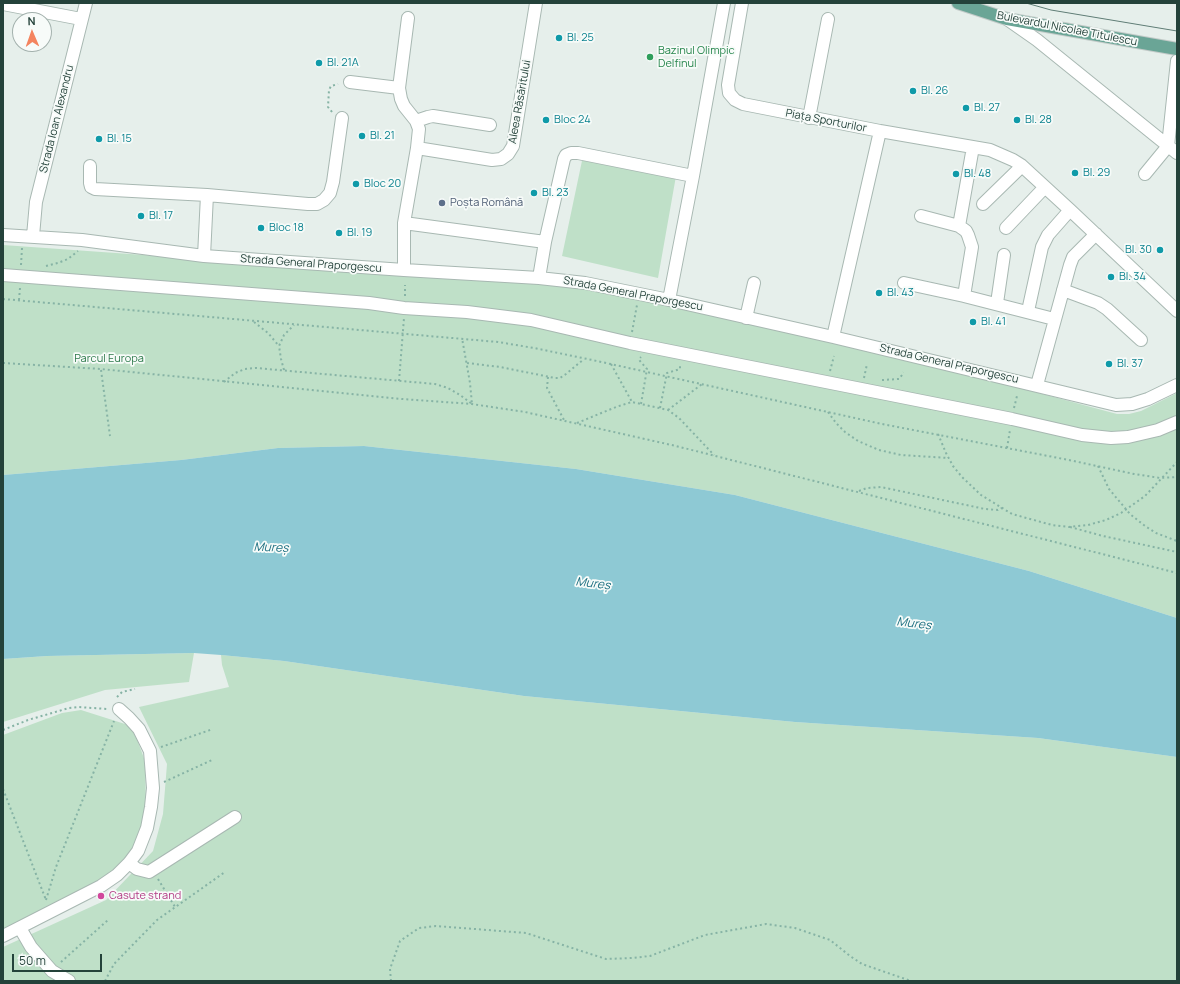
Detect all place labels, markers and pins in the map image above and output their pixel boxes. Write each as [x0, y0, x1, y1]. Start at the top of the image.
place label: Bl. 25 [567, 31, 594, 45]
marker: Bl. 25 [554, 33, 564, 43]
place label: Bazinul Olimpic Delfinul [658, 44, 735, 70]
marker: Bazinul Olimpic Delfinul [645, 52, 655, 62]
place label: Bl. 21A [327, 56, 359, 70]
marker: Bl. 21A [314, 58, 324, 68]
place label: Bl. 26 [921, 84, 948, 98]
marker: Bl. 26 [908, 86, 918, 96]
place label: Bl. 27 [974, 101, 1000, 115]
marker: Bl. 27 [961, 103, 971, 113]
place label: Bloc 24 [554, 113, 591, 127]
place label: Bl. 28 [1025, 113, 1052, 127]
marker: Bloc 24 [541, 115, 551, 125]
marker: Bl. 28 [1012, 115, 1022, 125]
place label: Bl. 21 [370, 129, 395, 143]
marker: Bl. 21 [357, 131, 367, 141]
place label: Bl. 15 [107, 132, 132, 146]
marker: Bl. 15 [94, 134, 104, 144]
place label: Bl. 29 [1083, 166, 1110, 180]
place label: Bl. 48 [964, 167, 991, 181]
marker: Bl. 29 [1070, 168, 1080, 178]
marker: Bl. 48 [951, 169, 961, 179]
place label: Bloc 20 [364, 177, 401, 191]
marker: Bloc 20 [351, 179, 361, 189]
place label: Bl. 23 [542, 186, 569, 200]
marker: Bl. 23 [529, 188, 539, 198]
place label: Poșta Română [450, 196, 523, 210]
marker: Poșta Română [437, 198, 447, 208]
place label: Bl. 17 [149, 209, 173, 223]
marker: Bl. 17 [136, 211, 146, 221]
place label: Bloc 18 [269, 221, 304, 235]
marker: Bloc 18 [256, 223, 266, 233]
place label: Bl. 19 [347, 226, 372, 240]
marker: Bl. 19 [334, 228, 344, 238]
place label: Bl. 30 [1125, 243, 1152, 257]
marker: Bl. 30 [1155, 245, 1165, 255]
place label: Bl. 34 [1119, 270, 1146, 284]
marker: Bl. 34 [1106, 272, 1116, 282]
place label: Bl. 43 [887, 286, 914, 300]
marker: Bl. 43 [874, 288, 884, 298]
place label: Bl. 41 [981, 315, 1006, 329]
marker: Bl. 41 [968, 317, 978, 327]
place label: Bl. 37 [1117, 357, 1143, 371]
marker: Bl. 37 [1104, 359, 1114, 369]
place label: Casute strand [109, 889, 181, 903]
marker: Casute strand [96, 891, 106, 901]

